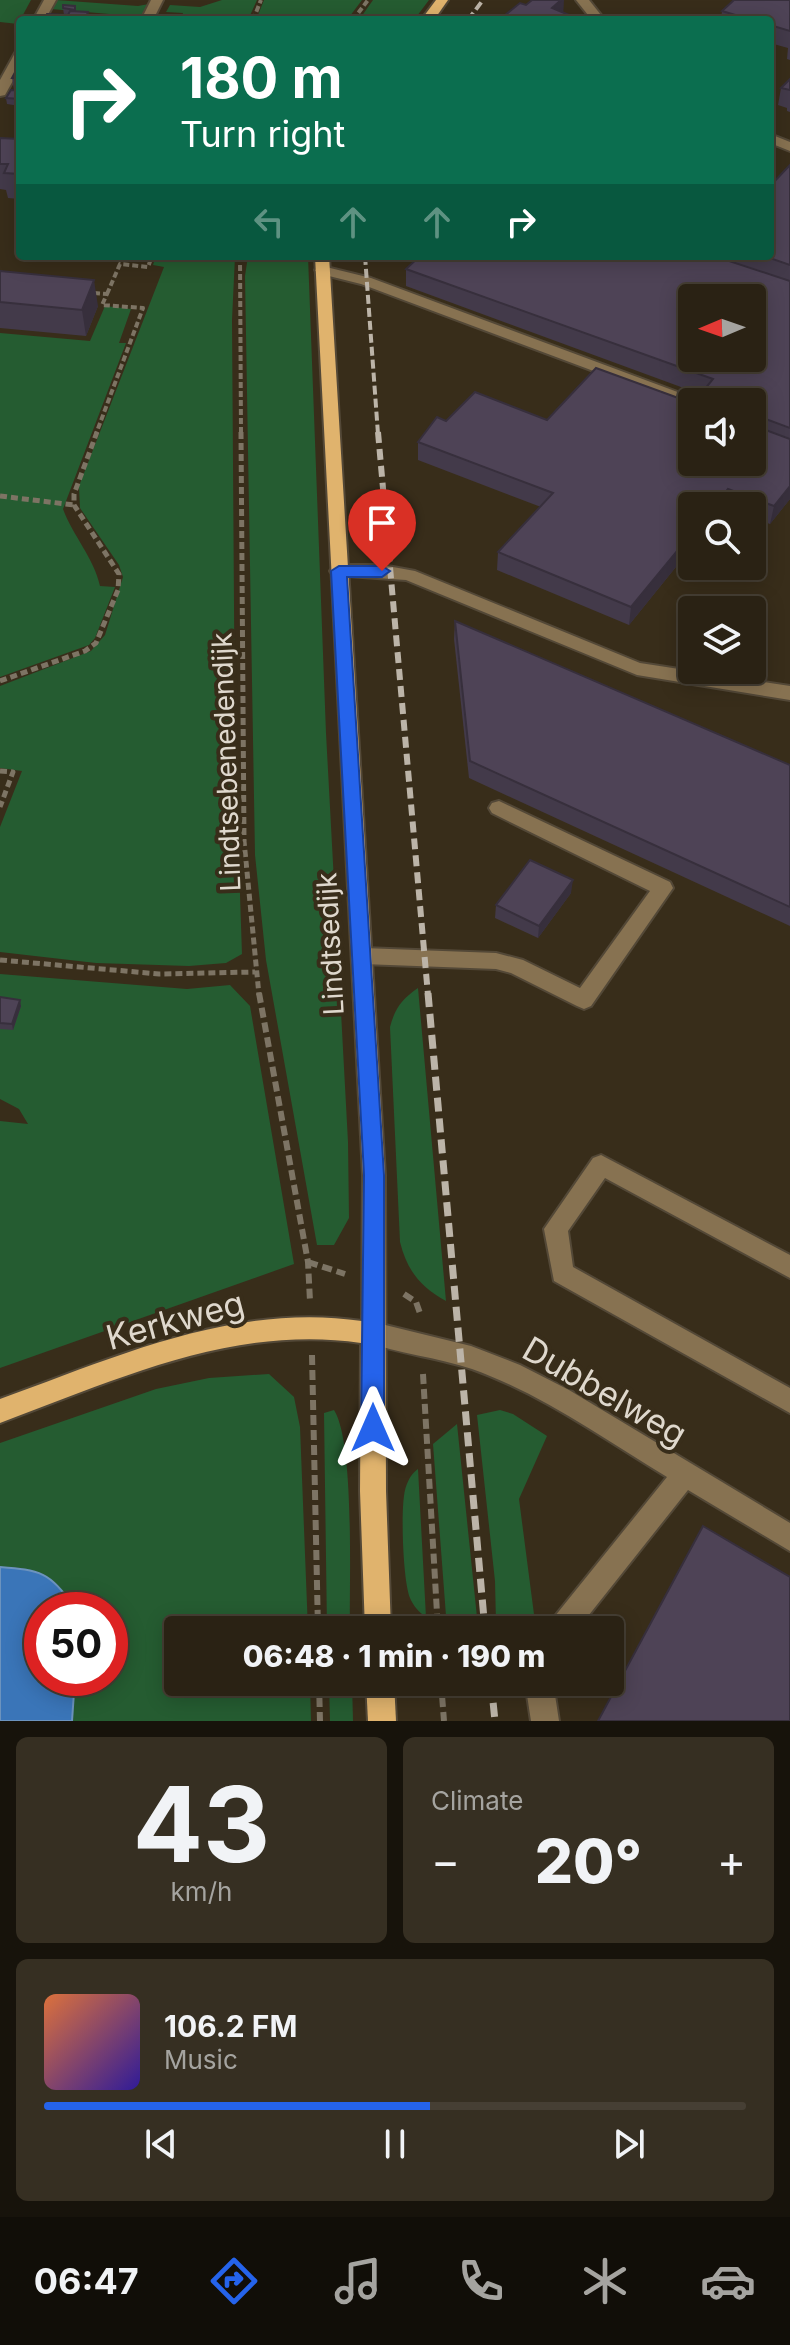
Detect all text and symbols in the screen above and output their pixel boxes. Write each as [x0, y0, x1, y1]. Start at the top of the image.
text: 180 m [180, 44, 343, 112]
icon: right [48, 48, 152, 152]
text: Turn right [180, 112, 345, 156]
icon: left [247, 200, 291, 244]
icon: ahead [331, 200, 375, 244]
icon: ahead [415, 200, 459, 244]
icon: right [499, 200, 543, 244]
north arrow [678, 284, 766, 372]
map controls [678, 284, 766, 684]
button: sound [678, 388, 766, 476]
pin [348, 489, 416, 571]
button: search [678, 492, 766, 580]
icon: arrive [360, 501, 404, 545]
button: layers [678, 596, 766, 684]
street label: Lindtsebenedendijk [204, 632, 248, 892]
street label: Lindtsedijk [309, 872, 351, 1016]
street label: Kerkweg [101, 1282, 249, 1358]
street label: Dubbelweg [516, 1328, 694, 1454]
position arrow [331, 1386, 415, 1470]
speed limit sign: 50 [24, 1592, 128, 1696]
text: 06:48 · 1 min · 190 m [243, 1638, 545, 1674]
text: 43 [133, 1761, 270, 1887]
text: Climate [431, 1785, 523, 1816]
text: 20° [535, 1825, 642, 1897]
text: − [431, 1834, 460, 1888]
text: + [717, 1834, 746, 1888]
text: km/h [171, 1876, 232, 1907]
text: 106.2 FM [164, 2008, 297, 2044]
text: Music [164, 2044, 238, 2075]
icon: previous [139, 2122, 183, 2166]
icon: pause [373, 2122, 417, 2166]
icon: next [607, 2122, 651, 2166]
icon: directions [206, 2253, 262, 2309]
icon: music [330, 2253, 386, 2309]
icon: phone [453, 2253, 509, 2309]
icon: climate [577, 2253, 633, 2309]
icon: car [700, 2253, 756, 2309]
text: 06:47 [34, 2259, 139, 2303]

